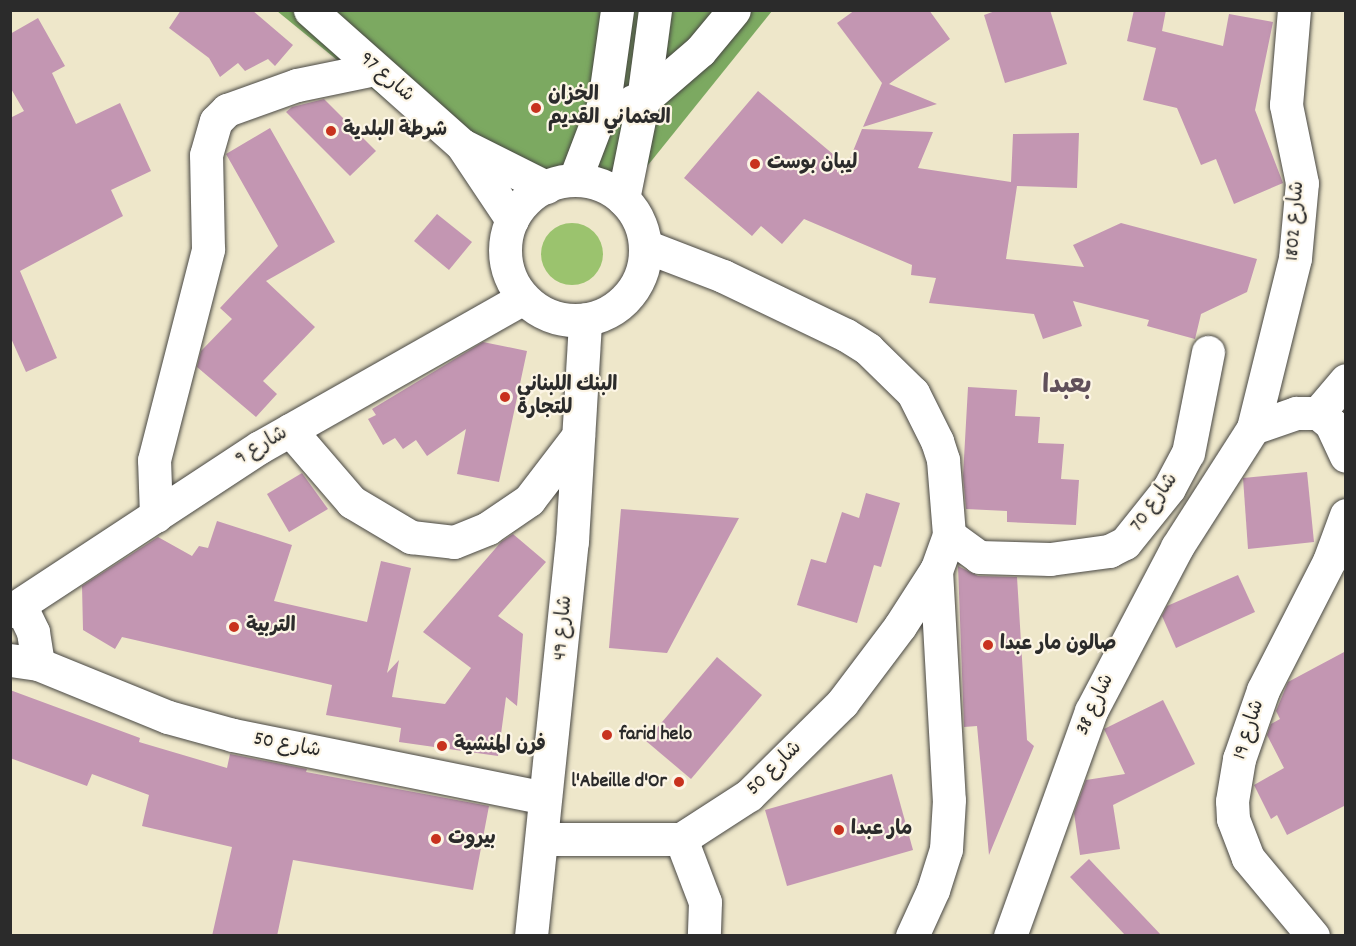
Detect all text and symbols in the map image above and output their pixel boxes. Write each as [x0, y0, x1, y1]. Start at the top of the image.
street label: شارع 97 [354, 48, 418, 108]
place label: الخزان العثماني القديم [548, 84, 671, 131]
marker: الخزان العثماني القديم [529, 101, 543, 115]
place label: شرطة البلدية [343, 119, 447, 143]
marker: شرطة البلدية [324, 124, 338, 138]
place label: ليبان بوست [767, 152, 857, 176]
marker: ليبان بوست [748, 157, 762, 171]
street label: شارع 1802 [1281, 180, 1311, 262]
district label: بعبدا [1043, 371, 1091, 403]
place label: البنك اللبناني للتجارة [517, 374, 617, 421]
marker: البنك اللبناني للتجارة [498, 390, 512, 404]
street label: شارع 9 [231, 422, 293, 472]
street label: شارع 70 [1126, 469, 1184, 537]
street label: شارع 49 [549, 594, 579, 662]
place label: التربية [246, 615, 296, 639]
marker: التربية [227, 620, 241, 634]
place label: صالون مار عبدا [1000, 633, 1116, 657]
marker: صالون مار عبدا [981, 638, 995, 652]
street label: شارع 38 [1071, 671, 1121, 739]
street label: شارع 19 [1229, 697, 1271, 763]
place label: farid helo [619, 723, 692, 747]
street label: شارع 50 [251, 728, 323, 764]
marker: farid helo [600, 728, 614, 742]
place label: فرن المنشية [454, 734, 546, 758]
street label: شارع 50 [742, 737, 808, 801]
marker: فرن المنشية [435, 739, 449, 753]
place label: l'Abeille d'Or [571, 770, 667, 794]
marker: l'Abeille d'Or [672, 775, 686, 789]
place label: مار عبدا [851, 818, 912, 842]
marker: مار عبدا [832, 823, 846, 837]
place label: بيروت [448, 827, 496, 851]
marker: بيروت [429, 832, 443, 846]

